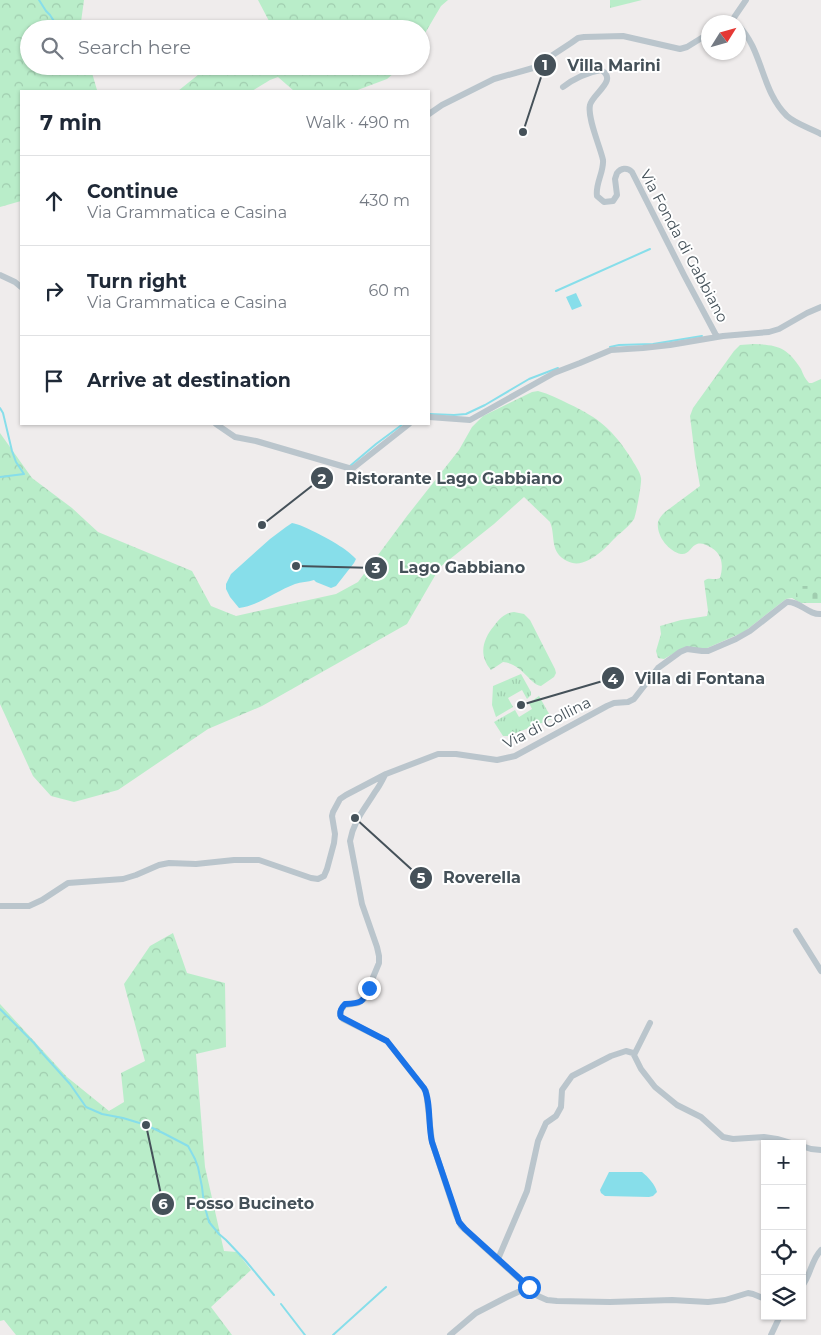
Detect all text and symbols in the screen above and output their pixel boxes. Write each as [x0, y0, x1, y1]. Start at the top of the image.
north arrow [701, 15, 746, 60]
search box [20, 20, 430, 75]
icon: search [38, 34, 66, 62]
text: Search here [78, 36, 191, 59]
callout: Villa Marini [533, 50, 671, 81]
text: 1 [542, 55, 548, 74]
text: Villa Marini [566, 56, 661, 75]
text: 7 min [40, 110, 102, 135]
text: Walk · 490 m [305, 113, 410, 132]
street label: Via Fonda di Gabbiano [636, 166, 733, 325]
text: Continue [87, 180, 178, 203]
icon: ahead [40, 187, 68, 215]
text: 430 m [359, 191, 410, 210]
text: Via Grammatica e Casina [87, 203, 287, 222]
text: Turn right [87, 270, 187, 293]
icon: right [40, 277, 68, 305]
text: 60 m [368, 281, 410, 300]
text: Via Grammatica e Casina [87, 293, 287, 312]
icon: arrive [40, 367, 68, 395]
text: Arrive at destination [87, 369, 291, 392]
callout: Ristorante Lago Gabbiano [310, 463, 572, 494]
text: 2 [318, 469, 327, 488]
text: Ristorante Lago Gabbiano [345, 469, 563, 488]
callout: Lago Gabbiano [364, 552, 535, 583]
text: 3 [371, 558, 381, 577]
text: Lago Gabbiano [399, 558, 525, 577]
callout: Villa di Fontana [600, 663, 775, 694]
text: 4 [608, 669, 619, 688]
text: Villa di Fontana [634, 669, 765, 688]
street label: Via di Collina [500, 692, 594, 753]
callout: Roverella [409, 862, 531, 893]
text: 5 [417, 868, 426, 887]
text: Roverella [443, 868, 521, 887]
route end [358, 977, 381, 1000]
map controls [761, 1140, 806, 1320]
button: + [761, 1140, 806, 1185]
button: − [761, 1185, 806, 1230]
callout: Fosso Bucineto [151, 1188, 324, 1219]
text: 6 [158, 1194, 168, 1213]
text: Fosso Bucineto [186, 1194, 314, 1213]
button: locate [761, 1230, 806, 1275]
button: layers [761, 1275, 806, 1320]
route start [518, 1276, 541, 1299]

